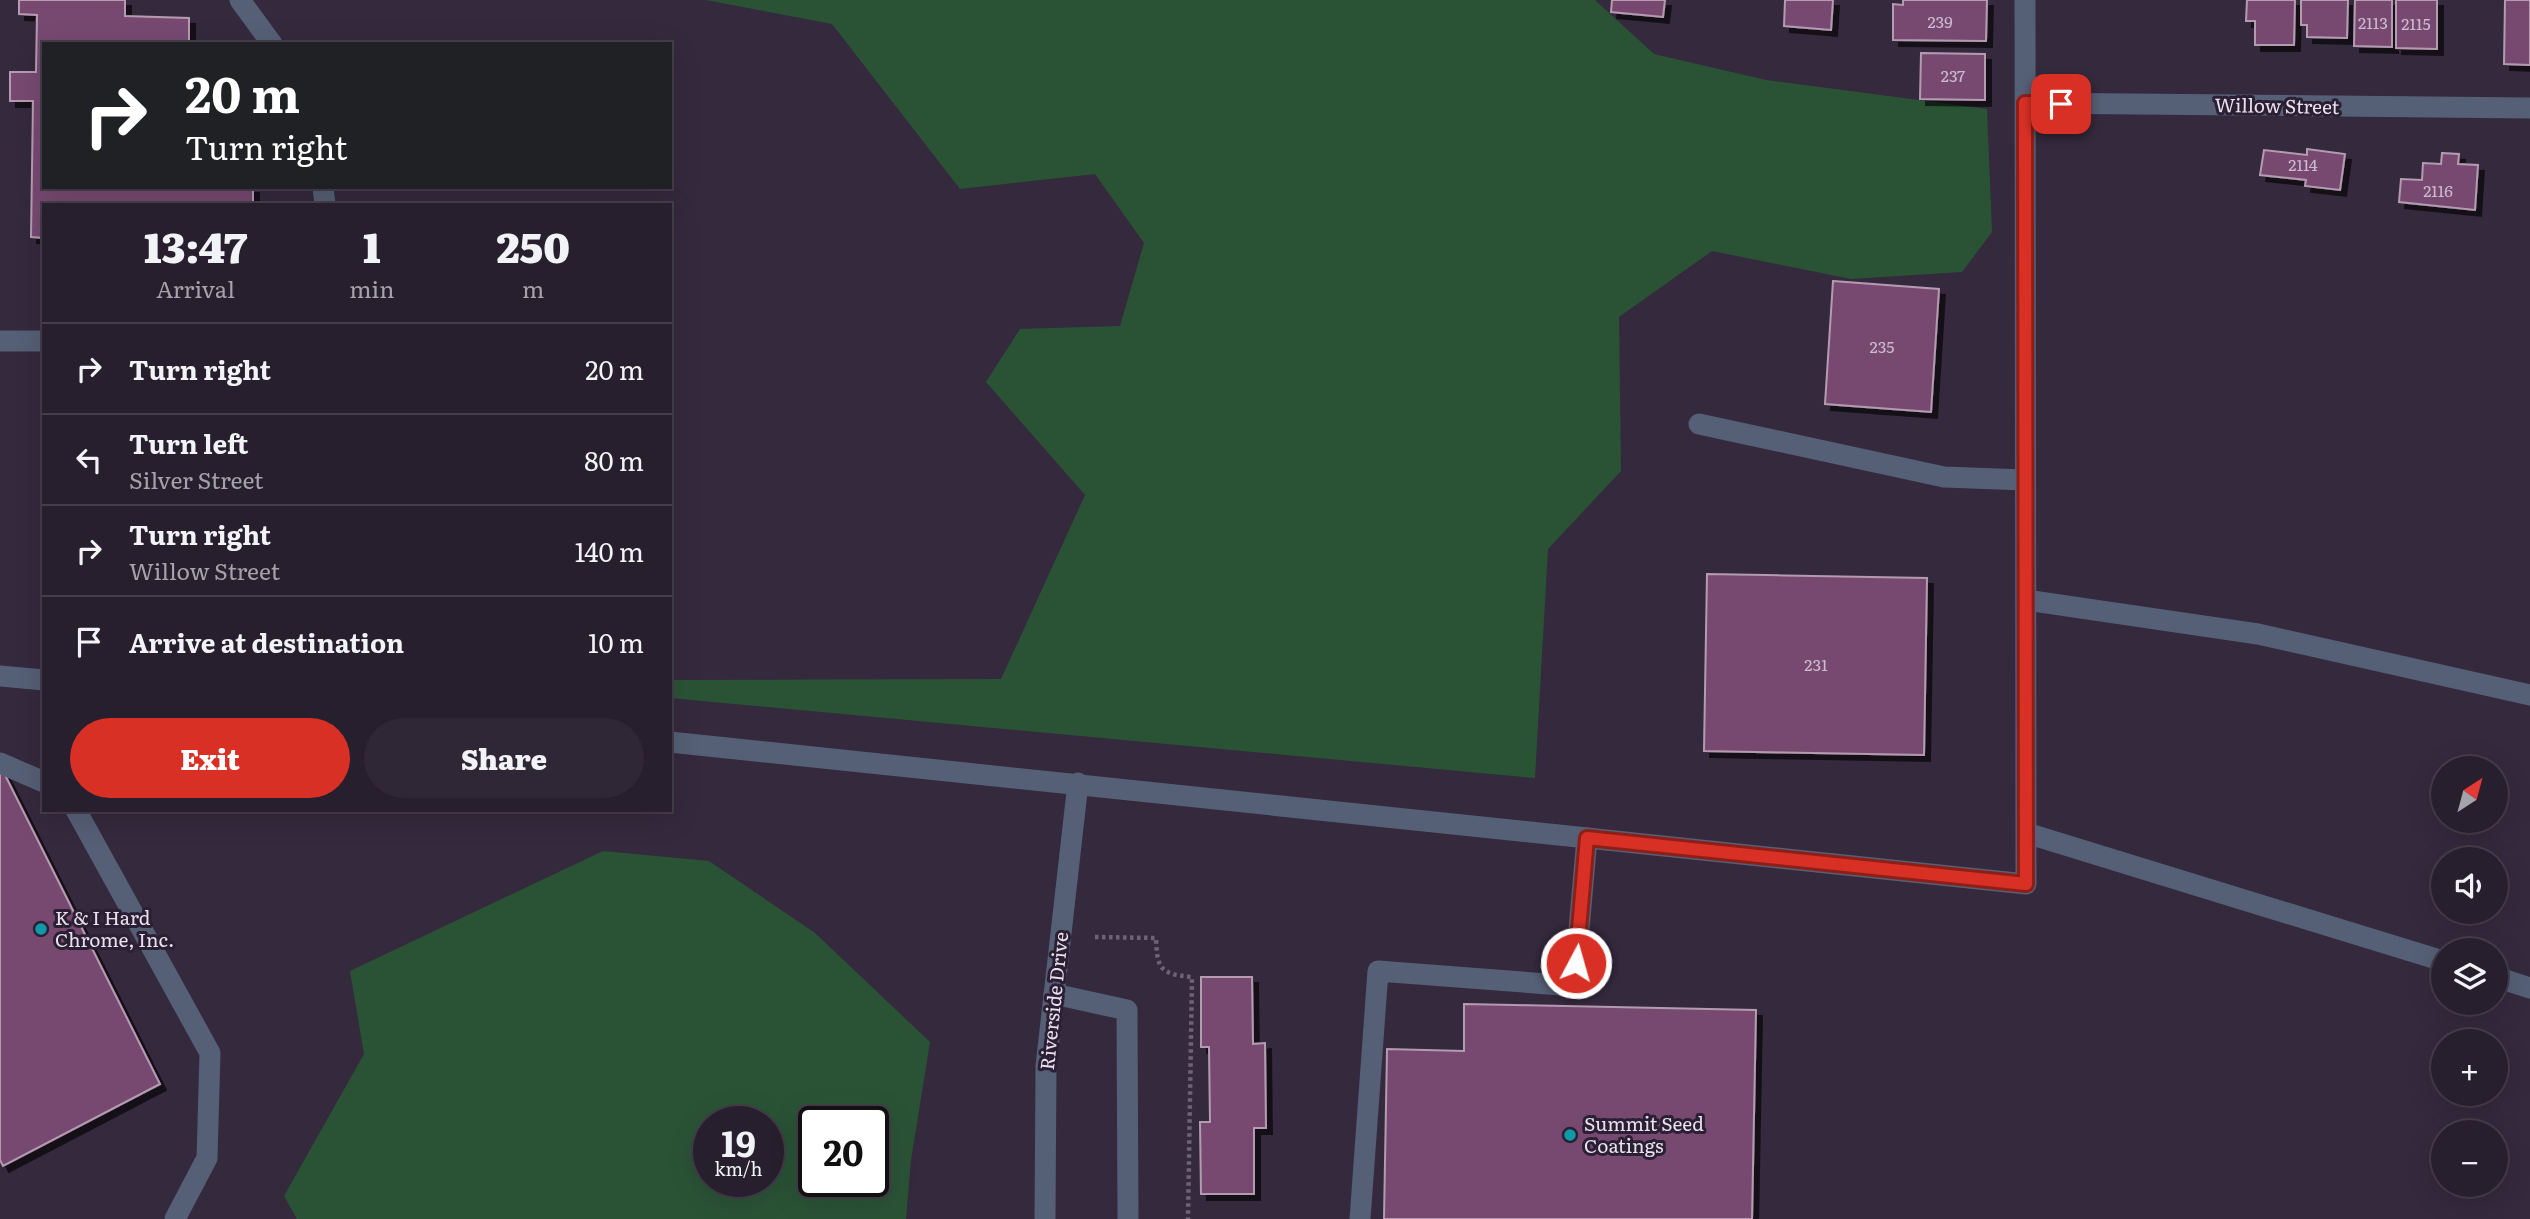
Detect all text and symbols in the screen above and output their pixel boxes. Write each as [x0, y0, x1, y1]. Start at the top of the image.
house number: 239 [1927, 9, 1953, 33]
house number: 2113 [2358, 10, 2388, 34]
house number: 2115 [2401, 11, 2431, 35]
text: 20 m [185, 55, 300, 128]
house number: 237 [1941, 63, 1965, 87]
icon: right [70, 70, 161, 161]
pin [2031, 74, 2091, 134]
icon: arrive [2042, 85, 2080, 123]
street label: Willow Street [2214, 90, 2340, 120]
text: Turn right [185, 122, 347, 170]
house number: 2114 [2288, 152, 2318, 176]
house number: 2116 [2423, 178, 2453, 202]
text: 13:47 [144, 214, 247, 276]
text: 1 [363, 214, 381, 276]
text: 250 [496, 214, 570, 276]
text: Arrival [156, 271, 235, 305]
text: min [349, 271, 394, 305]
text: m [522, 271, 544, 305]
house number: 235 [1870, 334, 1894, 358]
text: Turn right [129, 349, 271, 388]
text: 20 m [585, 349, 644, 388]
icon: right [70, 350, 108, 388]
text: Turn left [129, 423, 248, 462]
text: 80 m [584, 440, 644, 479]
icon: left [70, 441, 108, 479]
text: Silver Street [129, 462, 263, 496]
text: Turn right [129, 514, 271, 553]
text: 140 m [575, 531, 644, 570]
icon: right [70, 532, 108, 570]
text: Willow Street [129, 553, 280, 587]
text: Arrive at destination [129, 622, 404, 661]
text: 10 m [588, 622, 644, 661]
icon: arrive [70, 623, 108, 661]
house number: 231 [1804, 652, 1828, 676]
button: Exit [70, 718, 350, 798]
button: Share [364, 718, 644, 798]
north arrow [2431, 756, 2508, 833]
map controls [2431, 756, 2508, 1197]
button: sound [2431, 847, 2508, 924]
place label: K & I Hard Chrome, Inc. [55, 903, 174, 953]
marker: K & I Hard Chrome, Inc. [33, 921, 49, 937]
position arrow [1539, 926, 1613, 1000]
street label: Riverside Drive [1032, 930, 1074, 1071]
button: layers [2431, 938, 2508, 1015]
button: + [2431, 1029, 2508, 1106]
speed limit sign: 20 [798, 1106, 889, 1197]
place label: Summit Seed Coatings [1584, 1109, 1704, 1159]
text: 19 [721, 1116, 756, 1168]
button: − [2431, 1120, 2508, 1197]
marker: Summit Seed Coatings [1562, 1127, 1578, 1143]
text: km/h [715, 1155, 762, 1182]

